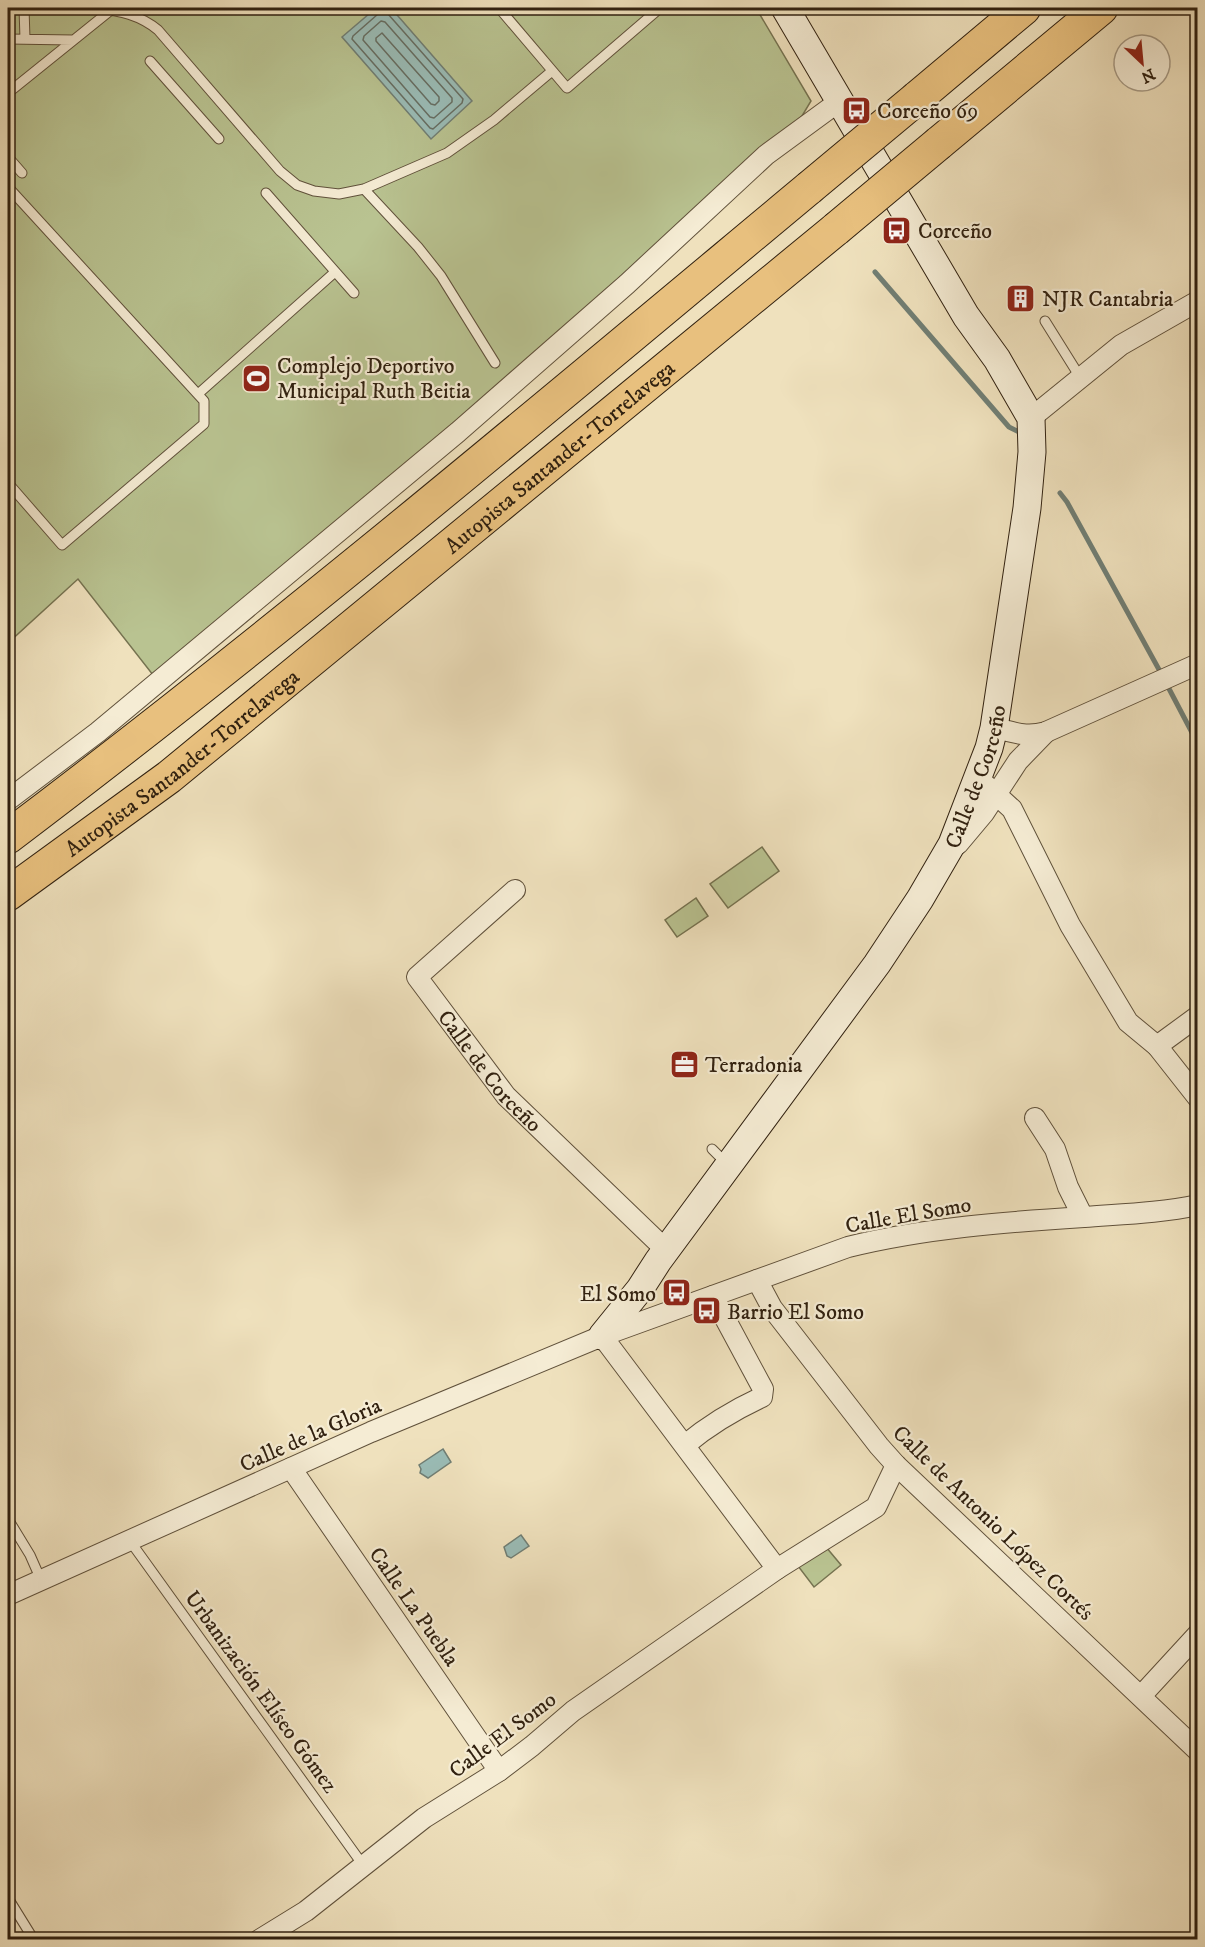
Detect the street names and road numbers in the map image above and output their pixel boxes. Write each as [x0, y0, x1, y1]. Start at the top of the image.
street label: Autopista Santander-Torrelavega [439, 355, 681, 560]
street label: Autopista Santander-Torrelavega [60, 663, 306, 863]
street label: Calle de Corceño [940, 703, 1012, 852]
street label: Calle de Corceño [431, 1005, 547, 1138]
street label: Calle El Somo [843, 1191, 973, 1240]
street label: Calle de la Gloria [236, 1392, 386, 1479]
street label: Calle de Antonio López Cortés [887, 1420, 1099, 1626]
street label: Calle La Puebla [363, 1542, 465, 1672]
street label: Urbanización Elíseo Gómez [178, 1586, 343, 1799]
street label: Calle El Somo [444, 1686, 562, 1784]

